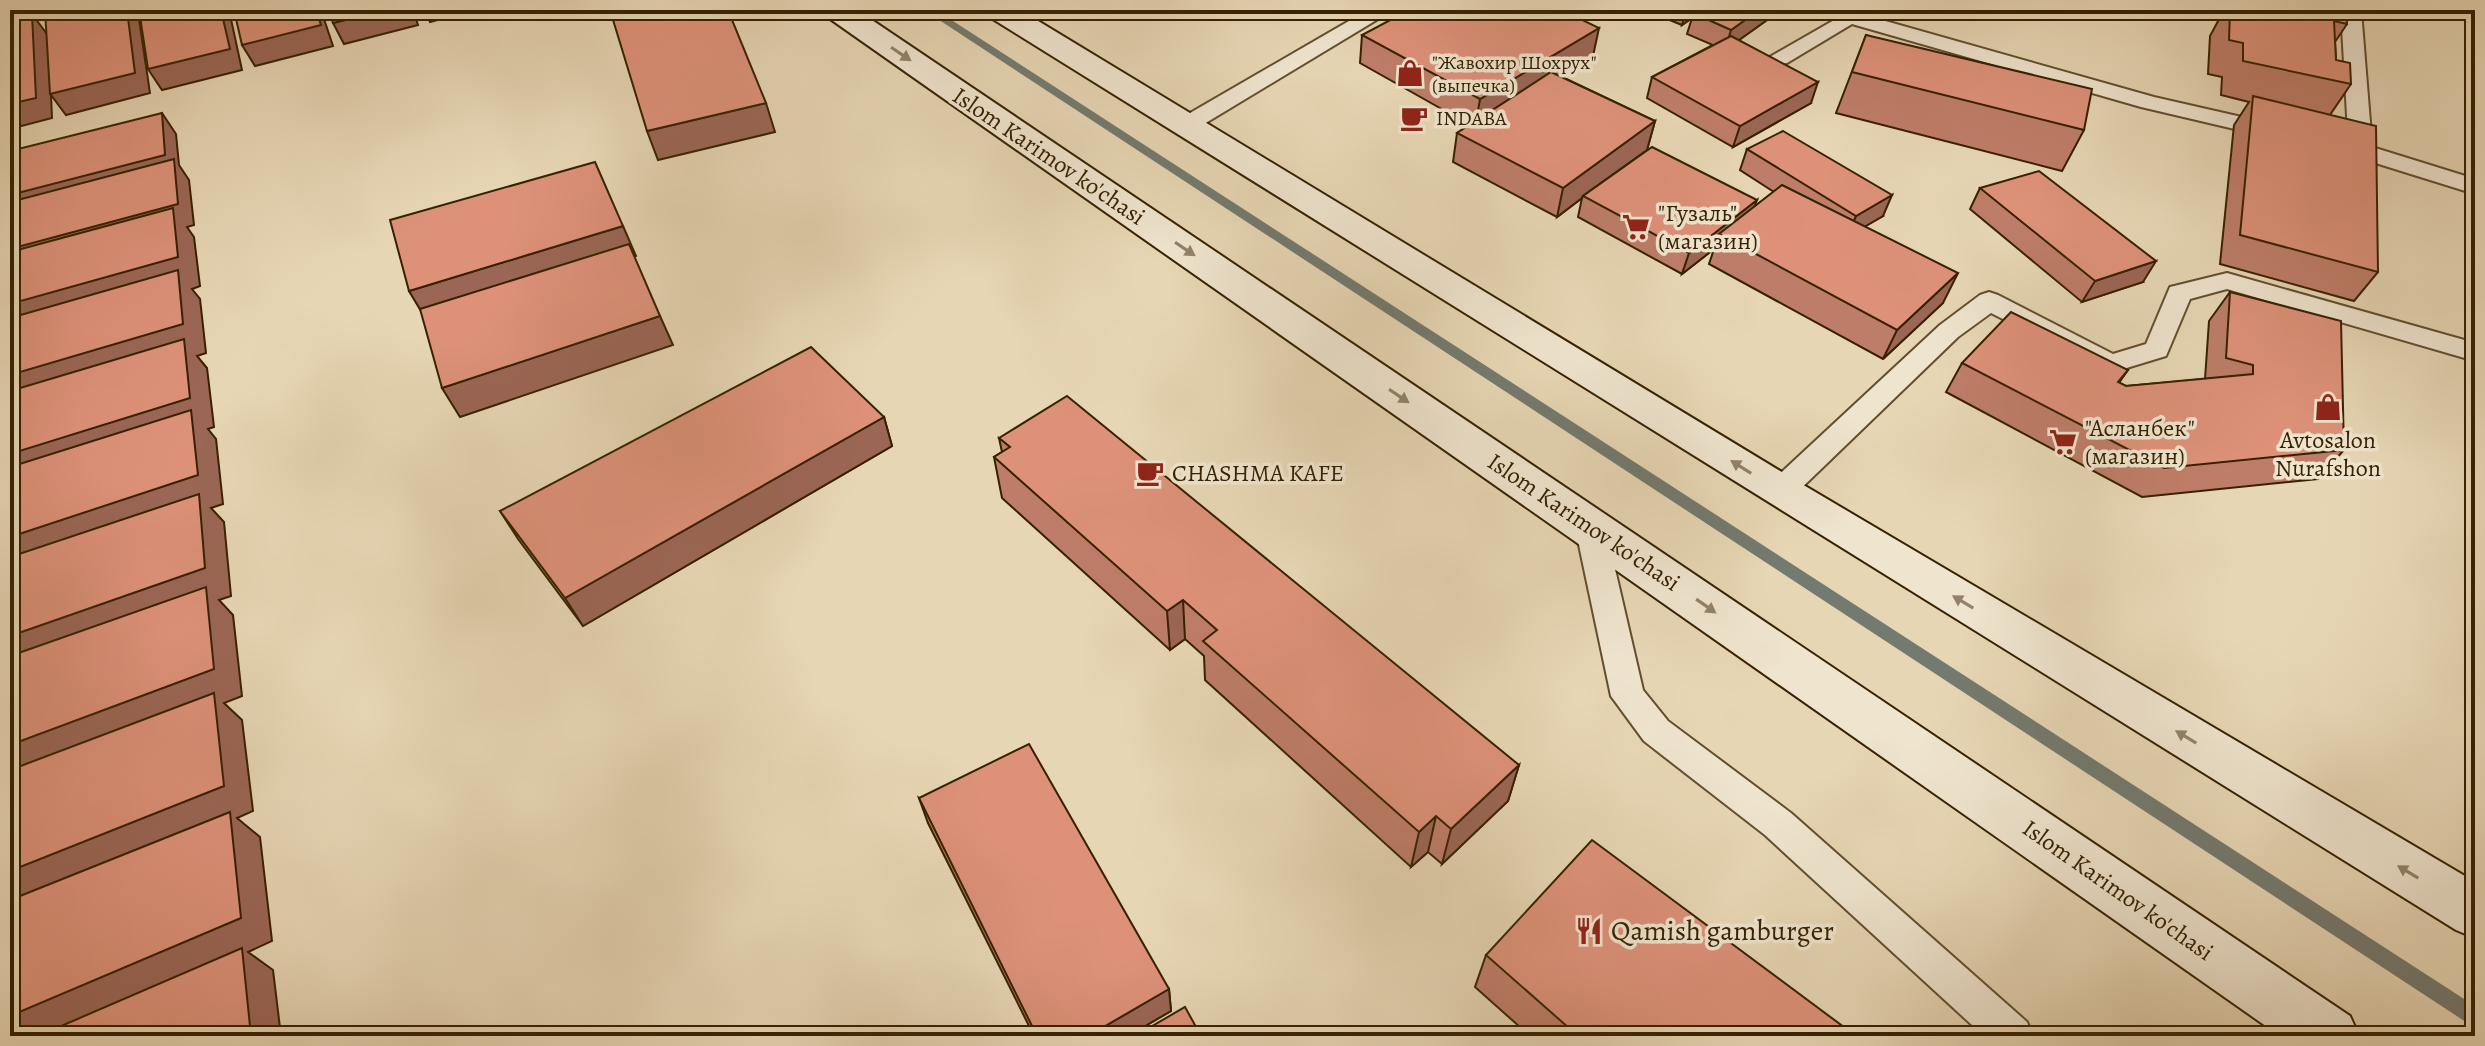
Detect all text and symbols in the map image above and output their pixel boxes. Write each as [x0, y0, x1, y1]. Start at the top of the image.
one-way arrow [890, 46, 912, 61]
place label: "Жавохир Шохрух" (выпечка) [1432, 49, 1597, 99]
shop icon: "Жавохир Шохрух" (выпечка) [1395, 58, 1425, 88]
street label: Islom Karimov ko'chasi [946, 80, 1152, 232]
cafe icon: INDABA [1399, 103, 1429, 133]
place label: INDABA [1436, 105, 1507, 132]
place label: "Гузаль" (магазин) [1658, 197, 1758, 257]
supermarket icon: "Гузаль" (магазин) [1621, 212, 1651, 242]
one-way arrow [1174, 241, 1195, 256]
one-way arrow [1389, 388, 1410, 403]
shop icon: Avtosalon Nurafshon [2313, 392, 2343, 422]
place label: "Асланбек" (магазин) [2085, 412, 2195, 472]
place label: Avtosalon Nurafshon [2275, 424, 2381, 484]
supermarket icon: "Асланбек" (магазин) [2048, 427, 2078, 457]
street label: Islom Karimov ko'chasi [1481, 446, 1687, 598]
place label: CHASHMA KAFE [1172, 457, 1344, 489]
cafe icon: CHASHMA KAFE [1135, 458, 1165, 488]
one-way arrow [1730, 461, 1752, 475]
one-way arrow [1952, 596, 1974, 610]
one-way arrow [1695, 598, 1716, 613]
one-way arrow [2175, 730, 2197, 744]
street label: Islom Karimov ko'chasi [2016, 812, 2220, 968]
one-way arrow [2397, 865, 2419, 879]
place label: Qamish gamburger [1611, 912, 1834, 950]
restaurant icon: Qamish gamburger [1574, 916, 1604, 946]

